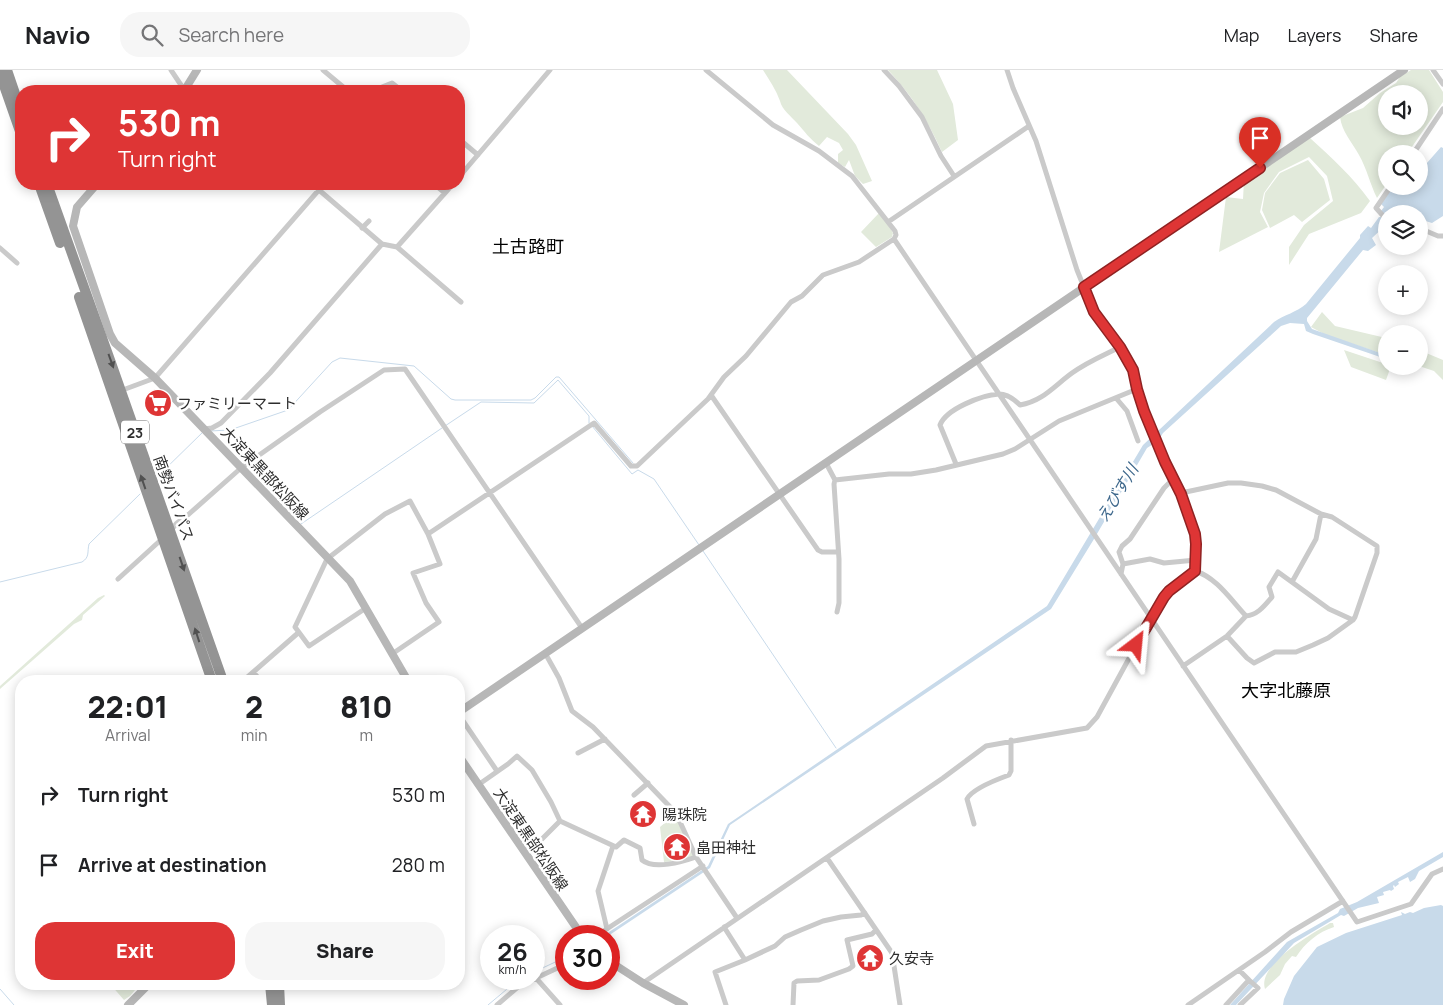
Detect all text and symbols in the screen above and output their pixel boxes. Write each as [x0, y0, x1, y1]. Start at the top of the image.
search box [120, 12, 470, 57]
text: Navio [25, 18, 90, 51]
icon: search [138, 21, 166, 49]
text: Search here [178, 22, 284, 48]
text: Map [1224, 23, 1259, 47]
text: Layers [1287, 23, 1341, 47]
text: Share [1369, 23, 1418, 47]
map controls [1378, 85, 1428, 375]
button: sound [1378, 85, 1428, 135]
text: 530 m [118, 99, 220, 147]
icon: right [35, 105, 100, 170]
pin [1239, 117, 1281, 168]
icon: arrive [1246, 124, 1274, 152]
text: Turn right [118, 144, 216, 174]
button: search [1378, 145, 1428, 195]
button: layers [1378, 205, 1428, 255]
district label: 土古路町 [492, 234, 564, 258]
button: + [1378, 265, 1428, 315]
button: − [1378, 325, 1428, 375]
one-way arrow [107, 354, 115, 369]
supermarket icon: ファミリーマート [143, 388, 173, 418]
place label: ファミリーマート [177, 393, 297, 414]
road number: 23 [121, 421, 149, 444]
street label: 大淀東黒部松阪線 [216, 422, 314, 524]
street label: 南勢バイパス [149, 452, 199, 544]
water label: えびす川 [1091, 458, 1144, 526]
one-way arrow [139, 474, 146, 489]
one-way arrow [178, 557, 186, 572]
position arrow [1109, 618, 1161, 670]
one-way arrow [192, 627, 200, 642]
district label: 大字北藤原 [1241, 678, 1331, 702]
text: 22:01 [87, 686, 168, 727]
text: 2 [245, 686, 263, 727]
text: 810 [340, 686, 393, 727]
text: Arrival [105, 724, 151, 746]
text: min [241, 724, 268, 746]
text: m [359, 724, 373, 746]
icon: right [35, 781, 63, 809]
text: Turn right [78, 782, 168, 808]
text: 530 m [392, 782, 445, 808]
street label: 大淀東黒部松阪線 [489, 783, 573, 895]
temple icon: 陽珠院 [628, 799, 658, 829]
place label: 陽珠院 [662, 804, 707, 825]
temple icon: 畠田神社 [662, 832, 692, 862]
place label: 畠田神社 [696, 837, 756, 858]
icon: arrive [35, 851, 63, 879]
text: Arrive at destination [78, 852, 267, 878]
text: 280 m [392, 852, 445, 878]
button: Exit [35, 922, 235, 980]
button: Share [245, 922, 445, 980]
speed limit sign: 30 [555, 925, 620, 990]
text: 26 [497, 934, 528, 969]
temple icon: 久安寺 [855, 943, 885, 973]
place label: 久安寺 [889, 948, 934, 969]
text: km/h [499, 961, 526, 978]

